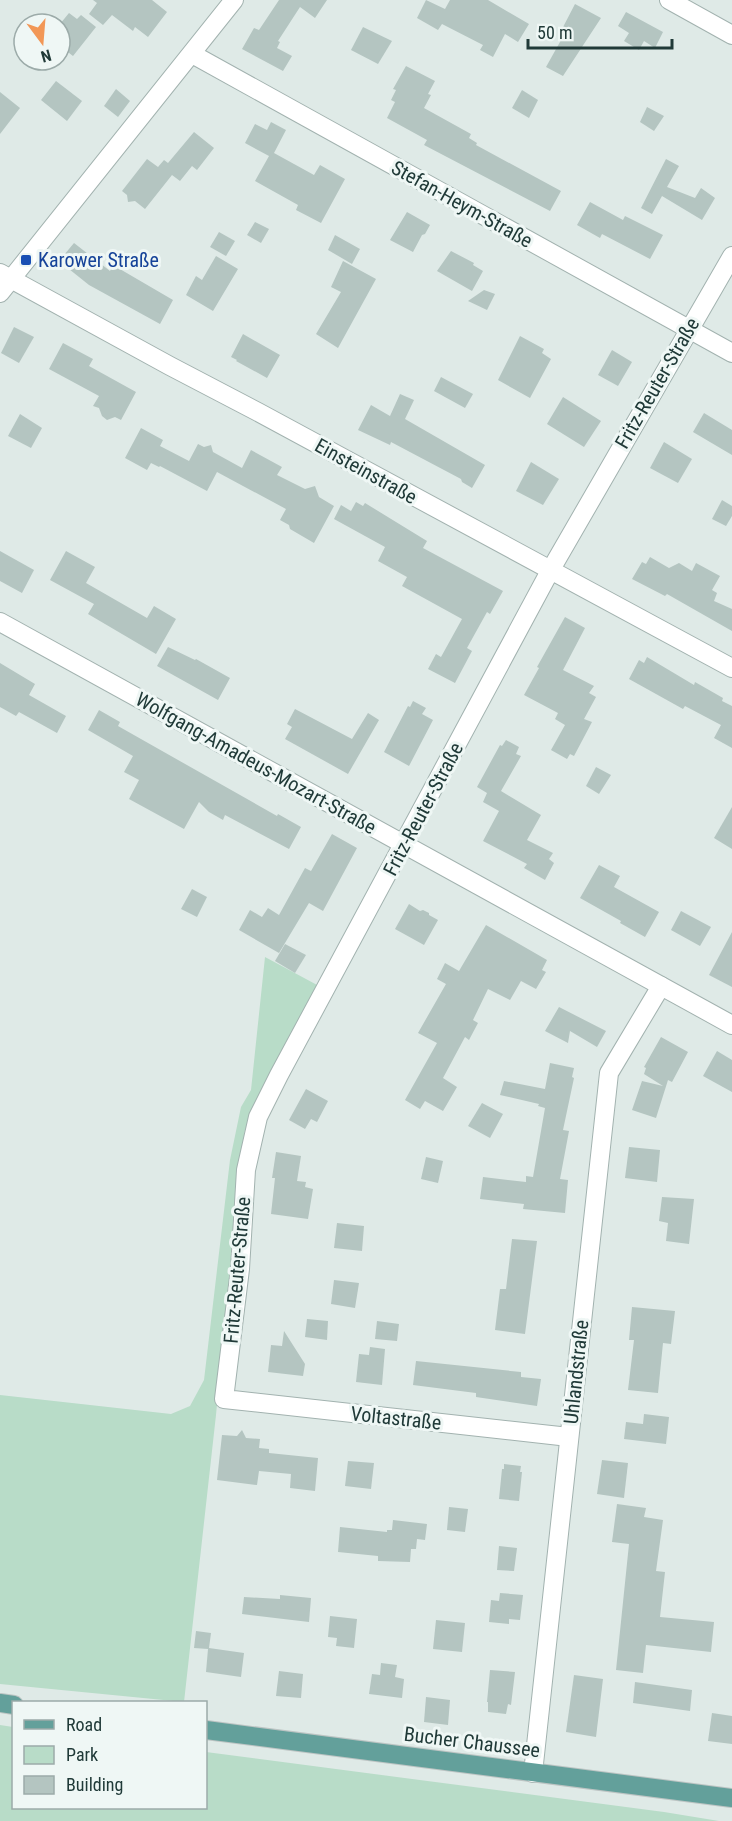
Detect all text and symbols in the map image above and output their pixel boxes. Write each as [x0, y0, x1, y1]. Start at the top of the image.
north arrow [12, 12, 72, 72]
scale bar [528, 12, 672, 50]
text: 50 m [537, 22, 572, 43]
text: N [39, 45, 53, 66]
street label: Stefan-Heym-Straße [387, 155, 537, 253]
place label: Karower Straße [38, 248, 159, 272]
marker: Karower Straße [19, 253, 33, 267]
street label: Fritz-Reuter-Straße [610, 313, 704, 453]
street label: Einsteinstraße [311, 433, 421, 509]
street label: Wolfgang-Amadeus-Mozart-Straße [132, 687, 380, 839]
street label: Fritz-Reuter-Straße [378, 738, 468, 880]
street label: Fritz-Reuter-Straße [219, 1196, 255, 1344]
street label: Uhlandstraße [559, 1319, 593, 1425]
street label: Voltastraße [349, 1401, 443, 1435]
legend [12, 1701, 207, 1809]
text: Road [66, 1714, 102, 1735]
street label: Bucher Chaussee [403, 1722, 541, 1762]
text: Park [66, 1744, 98, 1765]
text: Building [66, 1774, 123, 1795]

